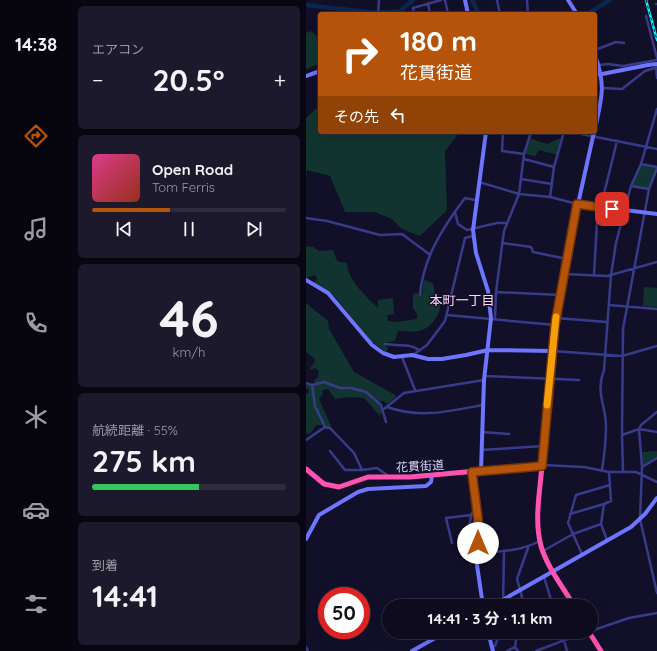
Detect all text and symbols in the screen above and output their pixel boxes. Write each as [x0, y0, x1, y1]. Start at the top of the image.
text: 180 m [400, 23, 477, 58]
icon: right [334, 28, 386, 80]
text: 14:38 [15, 33, 57, 56]
text: エアコン [92, 41, 144, 57]
text: 20.5° [153, 61, 225, 99]
text: 花貫街道 [400, 61, 472, 84]
text: − [92, 66, 103, 94]
text: + [274, 66, 286, 94]
icon: left [387, 104, 409, 126]
text: その先 [334, 107, 379, 126]
icon: directions [22, 122, 50, 150]
text: Open Road [152, 160, 233, 179]
text: Tom Ferris [152, 179, 215, 195]
pin [595, 192, 629, 226]
icon: arrive [601, 198, 623, 220]
icon: music [22, 215, 50, 243]
icon: previous [113, 218, 135, 240]
icon: pause [178, 218, 200, 240]
icon: next [243, 218, 265, 240]
text: 46 [159, 285, 219, 350]
district label: 本町一丁目 [429, 292, 495, 308]
icon: phone [22, 309, 50, 337]
text: km/h [173, 344, 205, 360]
icon: climate [22, 403, 50, 431]
text: 航続距離 · 55% [92, 422, 178, 438]
text: 275 km [92, 442, 196, 480]
street label: 花貫街道 [396, 457, 444, 475]
icon: car [22, 496, 50, 524]
position arrow [457, 522, 499, 564]
text: 到着 [92, 557, 118, 573]
text: 14:41 [92, 577, 158, 615]
speed limit sign: 50 [318, 587, 370, 639]
icon: filters [22, 590, 50, 618]
text: 14:41 · 3 分 · 1.1 km [428, 609, 552, 628]

